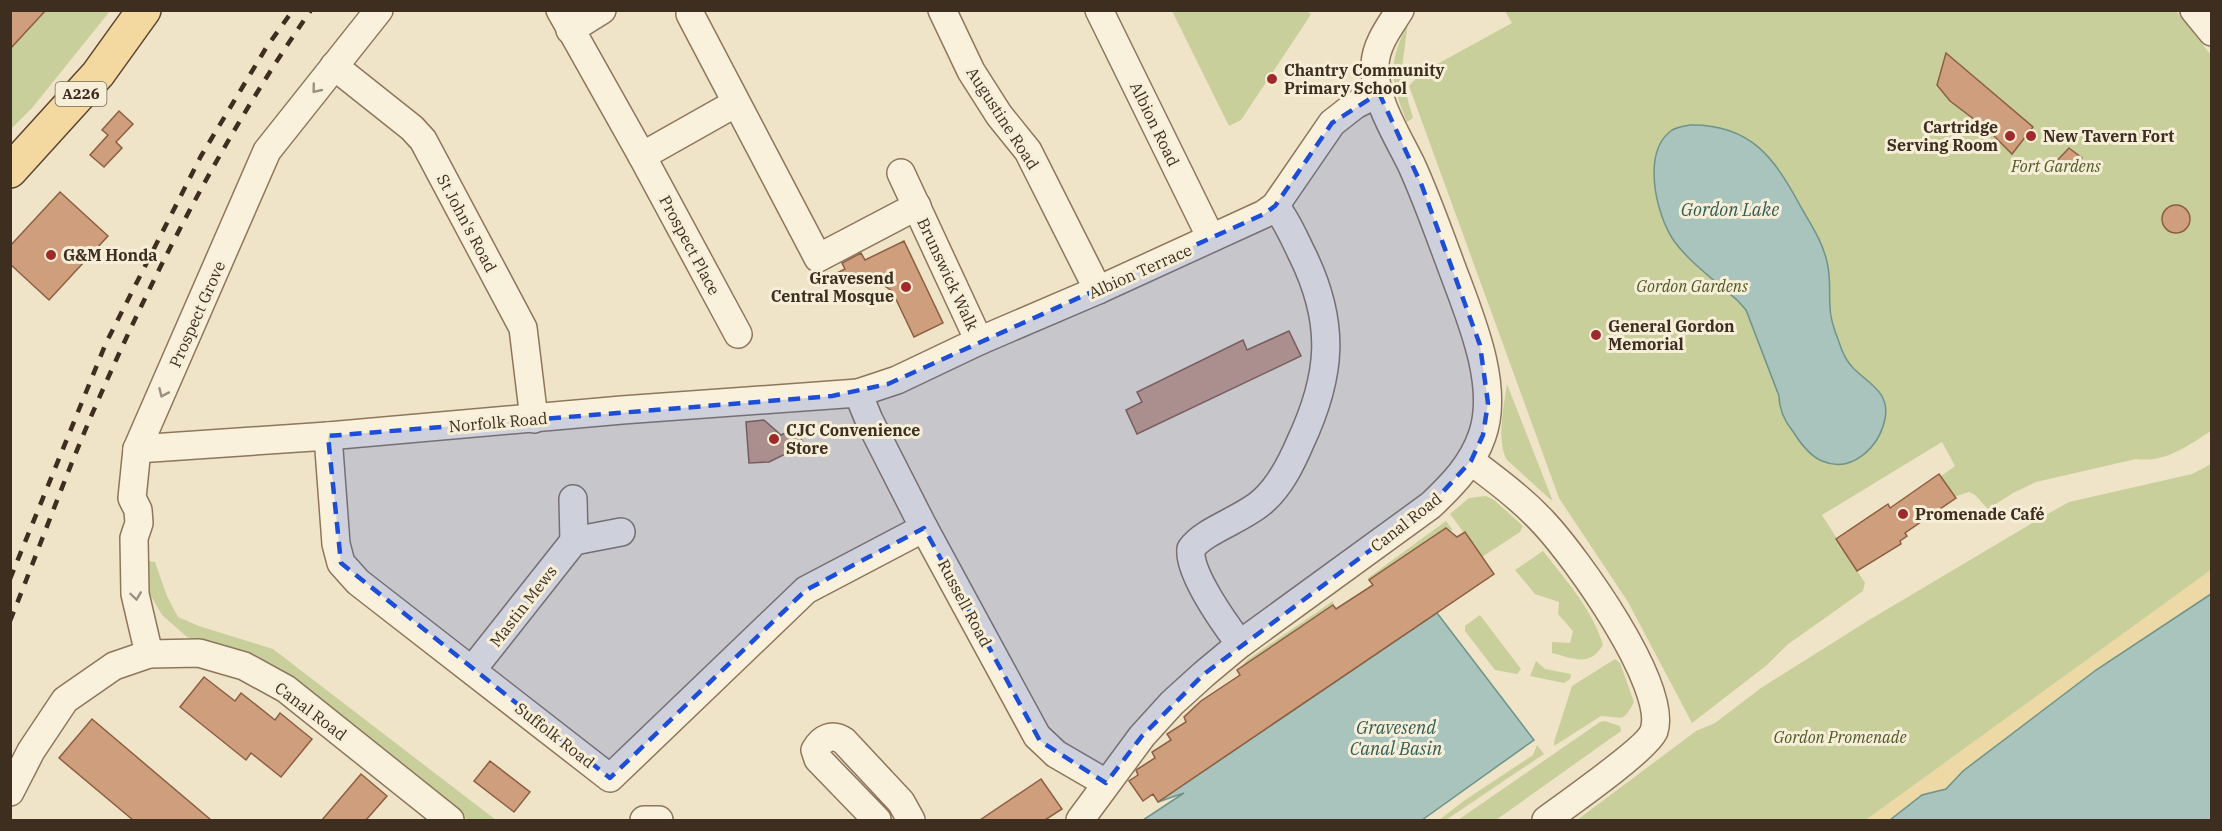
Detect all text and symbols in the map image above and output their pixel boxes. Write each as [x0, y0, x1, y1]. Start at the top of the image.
place label: Chantry Community Primary School [1284, 60, 1445, 98]
street label: Augustine Road [962, 63, 1044, 173]
marker: Chantry Community Primary School [1265, 72, 1279, 86]
street label: Albion Road [1126, 79, 1184, 170]
road number: A226 [56, 82, 106, 106]
one-way arrow [312, 82, 323, 93]
place label: Cartridge Serving Room [1887, 117, 1998, 155]
place label: New Tavern Fort [2043, 126, 2174, 146]
marker: Cartridge Serving Room [2003, 129, 2017, 143]
marker: New Tavern Fort [2024, 129, 2038, 143]
park label: Fort Gardens [2010, 156, 2101, 176]
street label: St John's Road [433, 171, 501, 276]
street label: Prospect Place [655, 192, 725, 298]
water label: Gordon Lake [1681, 198, 1779, 221]
street label: Brunswick Walk [913, 214, 983, 334]
street label: Albion Terrace [1085, 239, 1195, 303]
place label: G&M Honda [63, 245, 157, 265]
marker: G&M Honda [44, 248, 58, 262]
street label: Prospect Grove [165, 258, 229, 370]
place label: Gravesend Central Mosque [771, 268, 894, 306]
park label: Gordon Gardens [1636, 276, 1748, 296]
marker: Gravesend Central Mosque [899, 280, 913, 294]
place label: General Gordon Memorial [1608, 316, 1735, 354]
marker: General Gordon Memorial [1589, 328, 1603, 342]
one-way arrow [158, 386, 170, 397]
street label: Norfolk Road [448, 408, 549, 436]
place label: CJC Convenience Store [786, 420, 920, 458]
marker: CJC Convenience Store [767, 432, 781, 446]
street label: Canal Road [1367, 488, 1446, 556]
place label: Promenade Café [1915, 504, 2045, 524]
marker: Promenade Café [1896, 507, 1910, 521]
street label: Russell Road [934, 556, 997, 650]
street label: Mastin Mews [485, 561, 561, 651]
one-way arrow [130, 591, 142, 601]
street label: Canal Road [271, 678, 351, 745]
street label: Suffolk Road [511, 698, 599, 772]
water label: Gravesend Canal Basin [1350, 716, 1443, 760]
park label: Gordon Promenade [1773, 727, 1907, 747]

